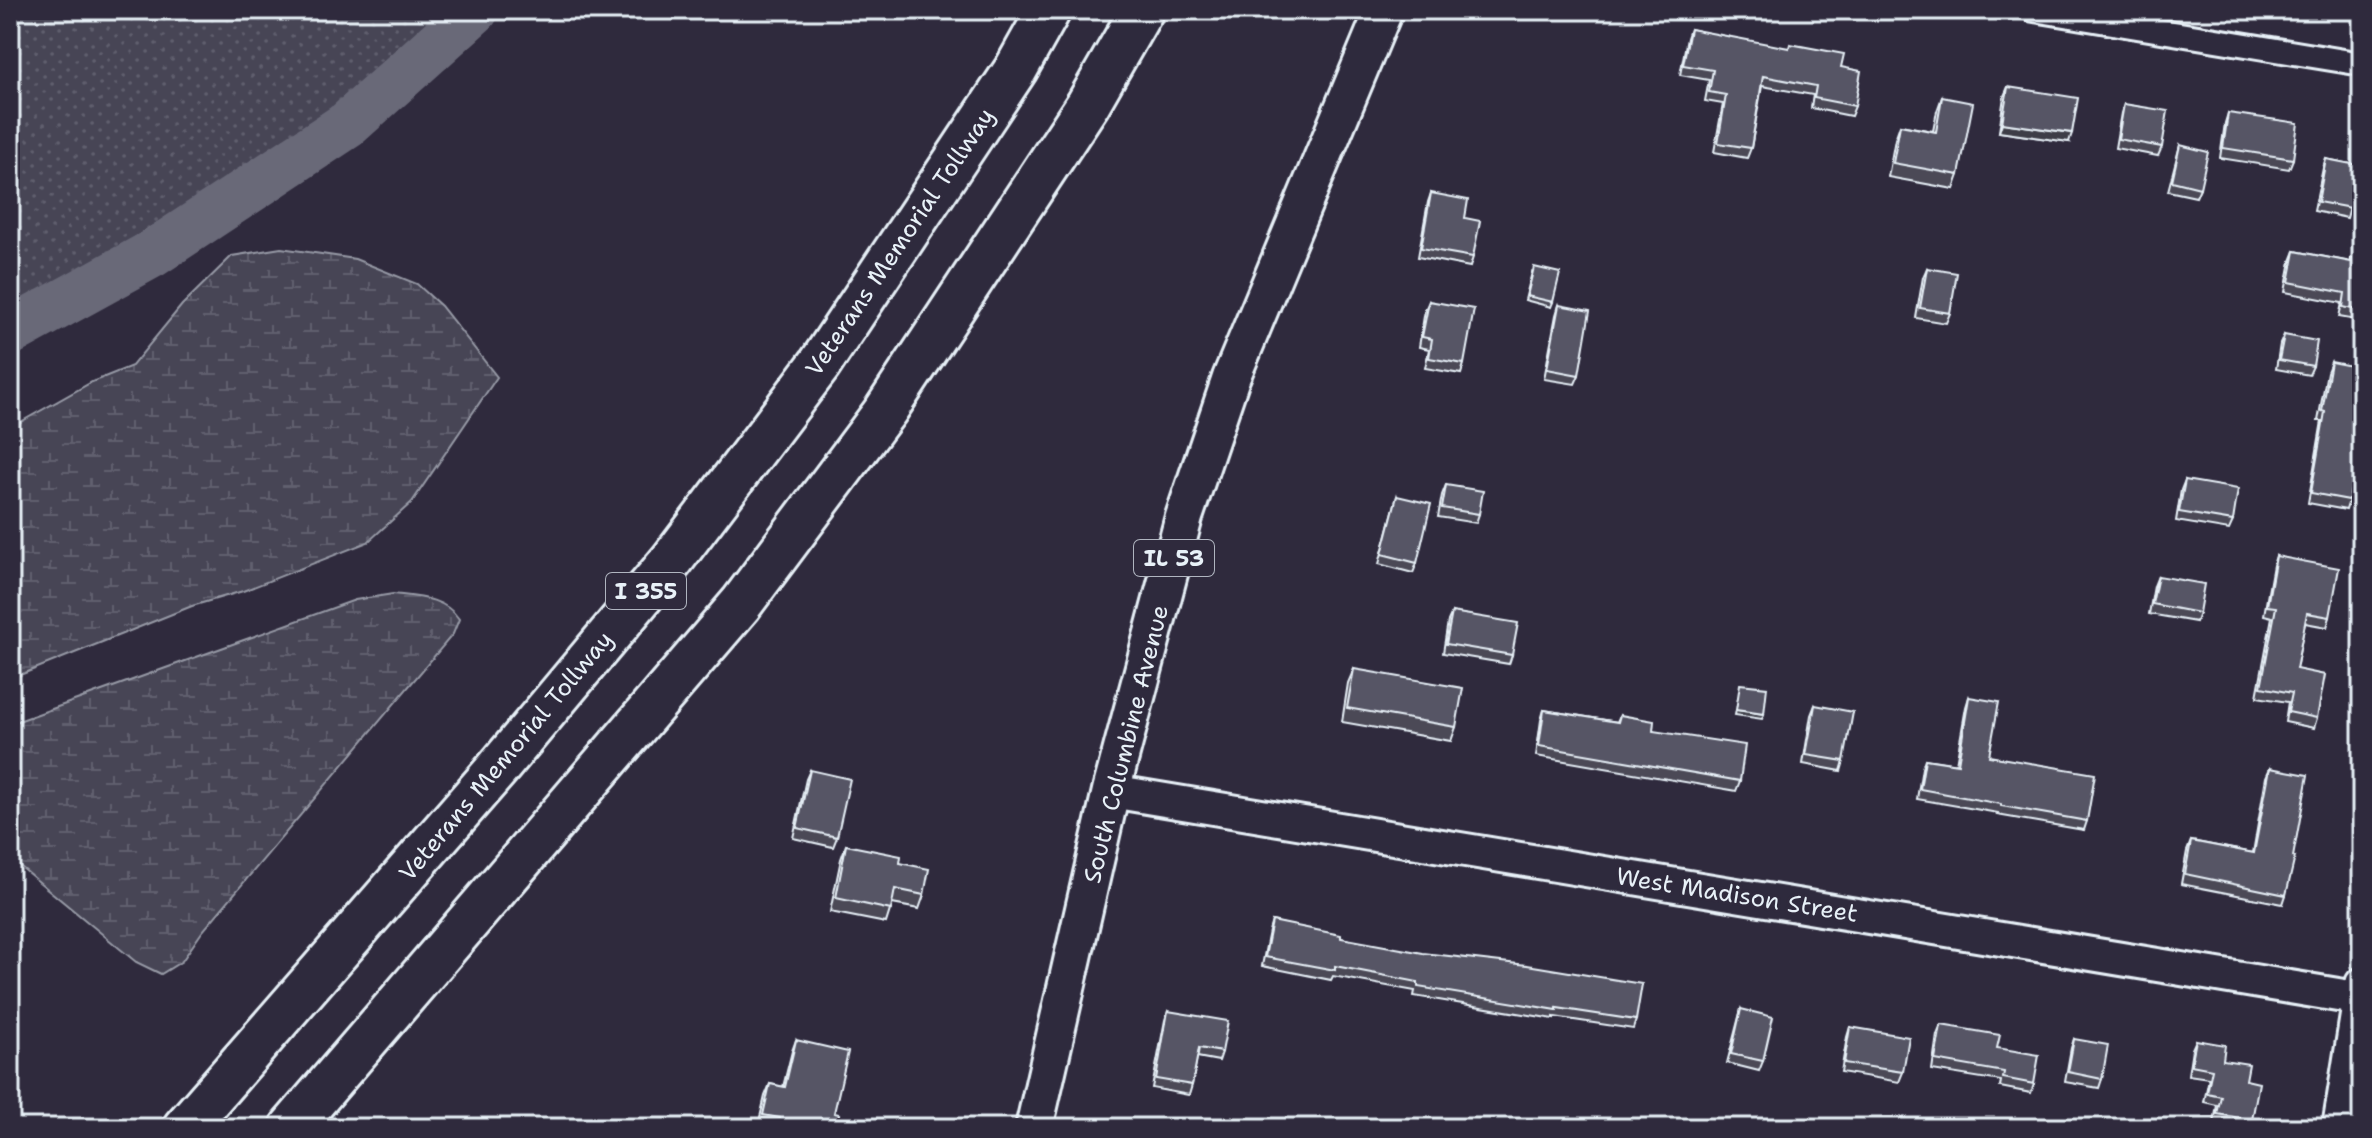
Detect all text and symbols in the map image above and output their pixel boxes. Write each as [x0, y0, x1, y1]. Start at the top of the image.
street label: Veterans Memorial Tollway [798, 102, 1002, 382]
road number: IL 53 [1134, 540, 1214, 576]
road number: I 355 [606, 573, 686, 609]
street label: South Columbine Avenue [1076, 601, 1176, 887]
street label: Veterans Memorial Tollway [392, 624, 620, 888]
street label: West Madison Street [1614, 860, 1860, 930]

